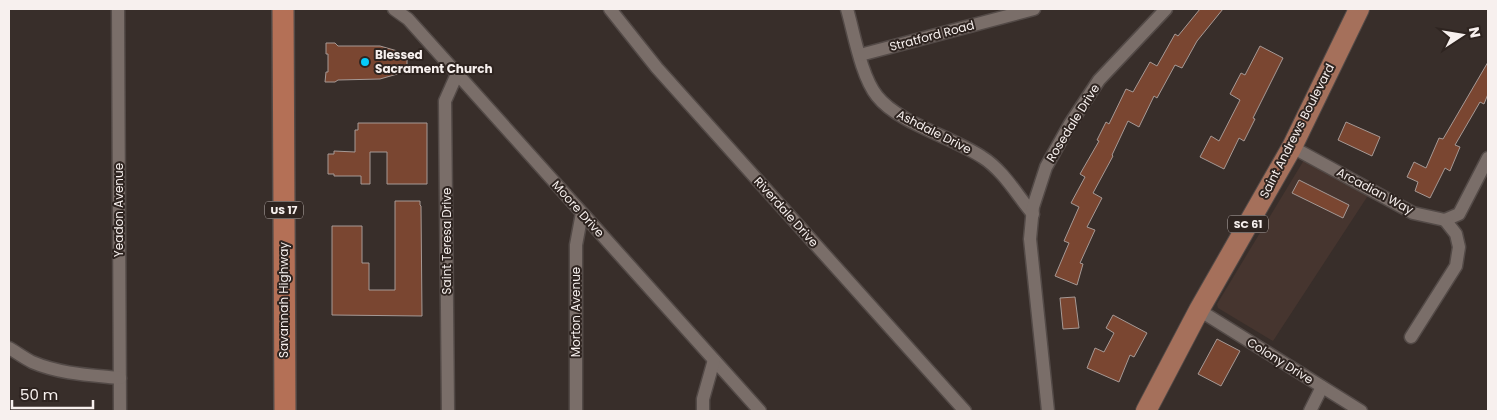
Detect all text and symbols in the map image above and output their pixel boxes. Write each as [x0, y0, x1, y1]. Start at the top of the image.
north arrow [1437, 10, 1487, 60]
street label: Stratford Road [888, 16, 976, 55]
text: N [1464, 25, 1486, 40]
place label: Blessed Sacrament Church [375, 46, 492, 77]
marker: Blessed Sacrament Church [359, 56, 371, 68]
street label: Saint Andrews Boulevard [1255, 61, 1338, 201]
street label: Rosedale Drive [1042, 81, 1103, 165]
street label: Ashdale Drive [894, 105, 975, 158]
street label: Yeadon Avenue [110, 163, 127, 257]
street label: Arcadian Way [1334, 163, 1417, 218]
street label: Riverdale Drive [750, 173, 822, 250]
street label: Moore Drive [548, 177, 608, 241]
street label: Saint Teresa Drive [438, 188, 455, 294]
road number: US 17 [265, 202, 303, 218]
road number: SC 61 [1228, 215, 1268, 232]
street label: Savannah Highway [275, 242, 292, 358]
street label: Morton Avenue [567, 267, 584, 357]
street label: Colony Drive [1244, 333, 1317, 388]
scale bar [12, 378, 94, 410]
text: 50 m [20, 384, 58, 405]

